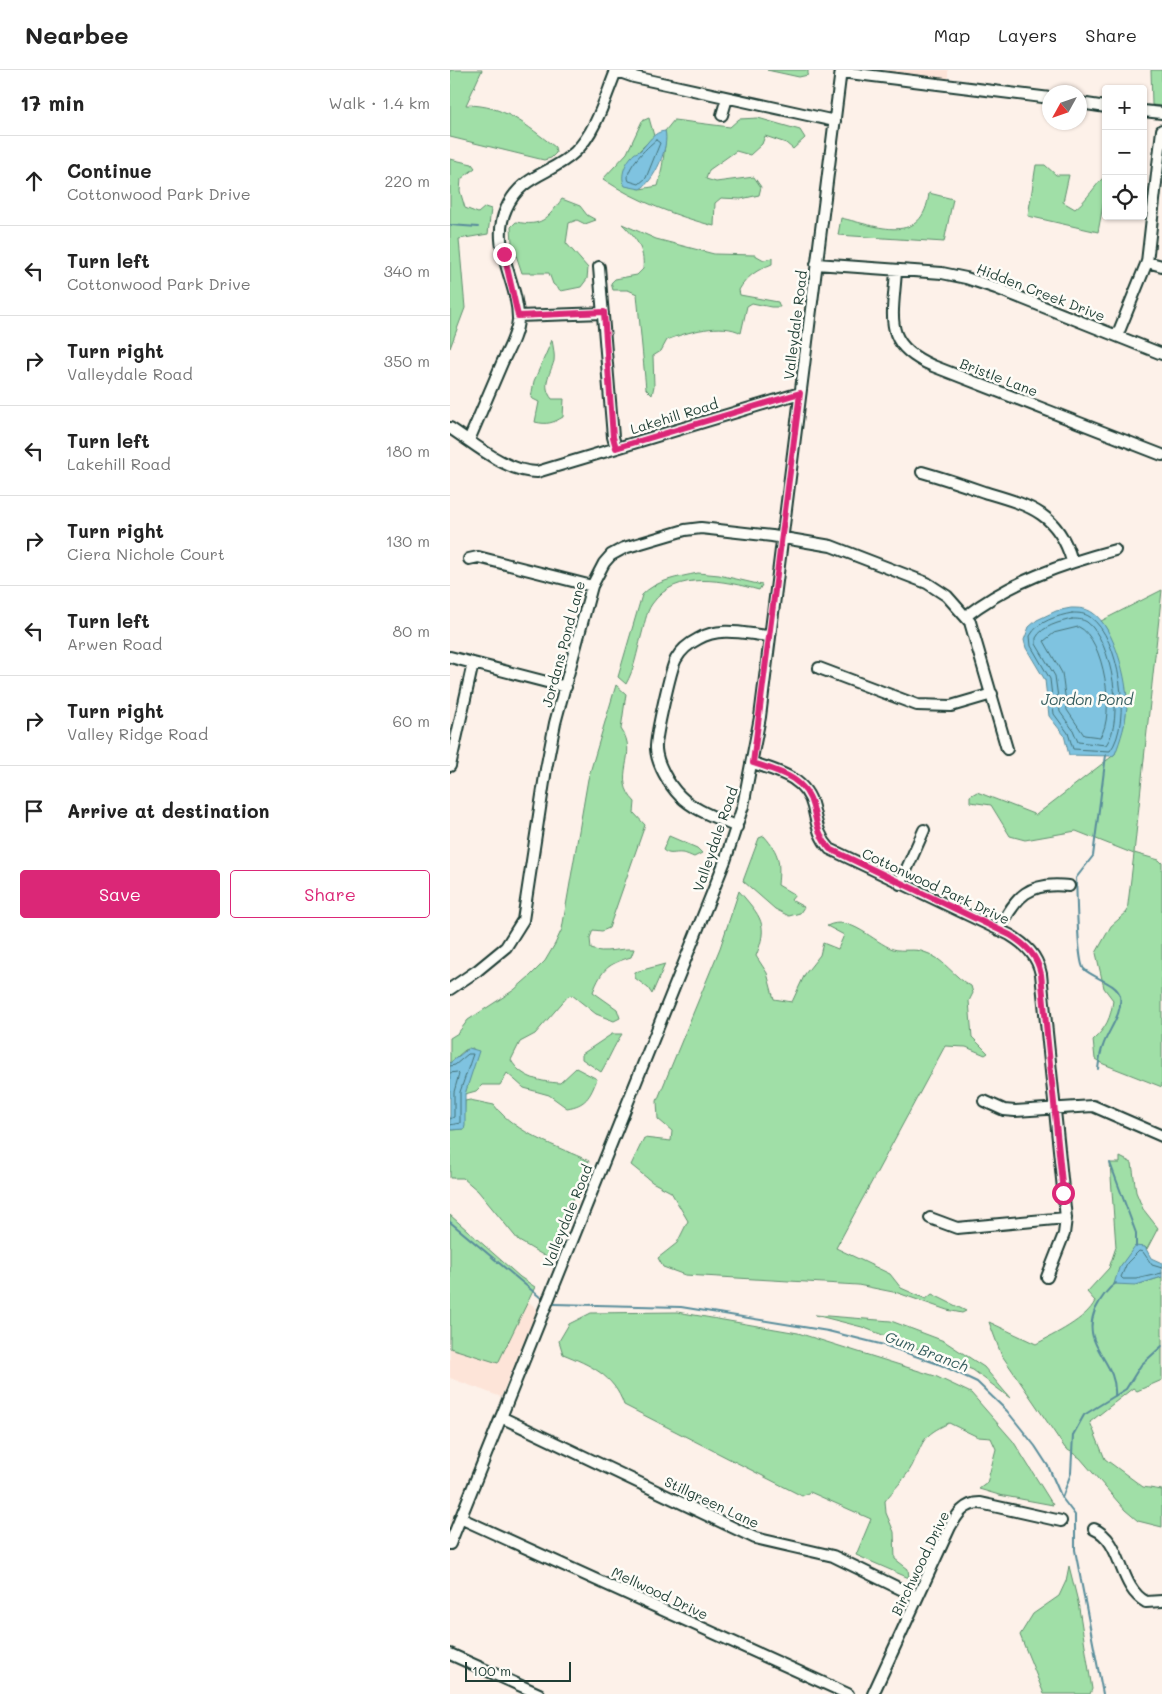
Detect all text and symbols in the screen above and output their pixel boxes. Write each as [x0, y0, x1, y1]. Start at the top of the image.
text: Nearbee [25, 19, 129, 50]
text: Map [934, 23, 970, 47]
text: Layers [998, 23, 1057, 47]
text: Share [1085, 23, 1137, 47]
north arrow [1042, 85, 1087, 130]
map controls [1102, 85, 1147, 220]
button: + [1102, 85, 1147, 130]
text: 17 min [20, 89, 84, 116]
text: Walk · 1.4 km [329, 92, 430, 113]
button: − [1102, 130, 1147, 175]
text: Continue [67, 158, 152, 183]
icon: ahead [20, 167, 48, 195]
text: 220 m [384, 170, 430, 191]
button: locate [1102, 175, 1147, 220]
text: Cottonwood Park Drive [67, 183, 251, 204]
route end [493, 243, 516, 266]
text: Turn left [67, 248, 150, 273]
icon: left [20, 257, 48, 285]
street label: Hidden Creek Drive [974, 259, 1108, 325]
text: 340 m [383, 260, 430, 281]
street label: Valleydale Road [779, 269, 811, 381]
text: Cottonwood Park Drive [67, 273, 251, 294]
text: Turn right [67, 338, 164, 363]
icon: right [20, 347, 48, 375]
text: 350 m [384, 350, 430, 371]
street label: Bristle Lane [957, 353, 1041, 401]
text: Valleydale Road [67, 363, 193, 384]
street label: Lakehill Road [628, 394, 720, 438]
text: Turn left [67, 428, 150, 453]
icon: left [20, 437, 48, 465]
text: 180 m [385, 440, 430, 461]
text: Lakehill Road [67, 453, 171, 474]
text: Turn right [67, 518, 164, 543]
icon: right [20, 527, 48, 555]
text: 130 m [386, 530, 430, 551]
text: Ciera Nichole Court [67, 543, 225, 564]
street label: Jordans Pond Lane [537, 579, 589, 709]
text: Turn left [67, 608, 150, 633]
icon: left [20, 617, 48, 645]
text: 80 m [393, 620, 430, 641]
text: Arwen Road [67, 633, 162, 654]
water label: Jordon Pond [1041, 689, 1135, 709]
text: Turn right [67, 698, 164, 723]
icon: right [20, 707, 48, 735]
text: 60 m [393, 710, 430, 731]
text: Valley Ridge Road [67, 723, 208, 744]
street label: Valleydale Road [688, 784, 742, 894]
icon: arrive [20, 797, 48, 825]
text: Arrive at destination [67, 798, 270, 823]
street label: Cottonwood Park Drive [859, 843, 1013, 929]
button: Save [20, 870, 220, 918]
button: Share [230, 870, 430, 918]
street label: Valleydale Road [538, 1161, 596, 1270]
route start [1052, 1182, 1075, 1205]
water label: Gum Branch [882, 1326, 972, 1376]
street label: Stillgreen Lane [662, 1472, 762, 1532]
street label: Birchwood Drive [886, 1508, 954, 1618]
street label: Mellwood Drive [609, 1562, 711, 1624]
scale bar [465, 1659, 571, 1682]
text: 100 m [472, 1661, 511, 1680]

